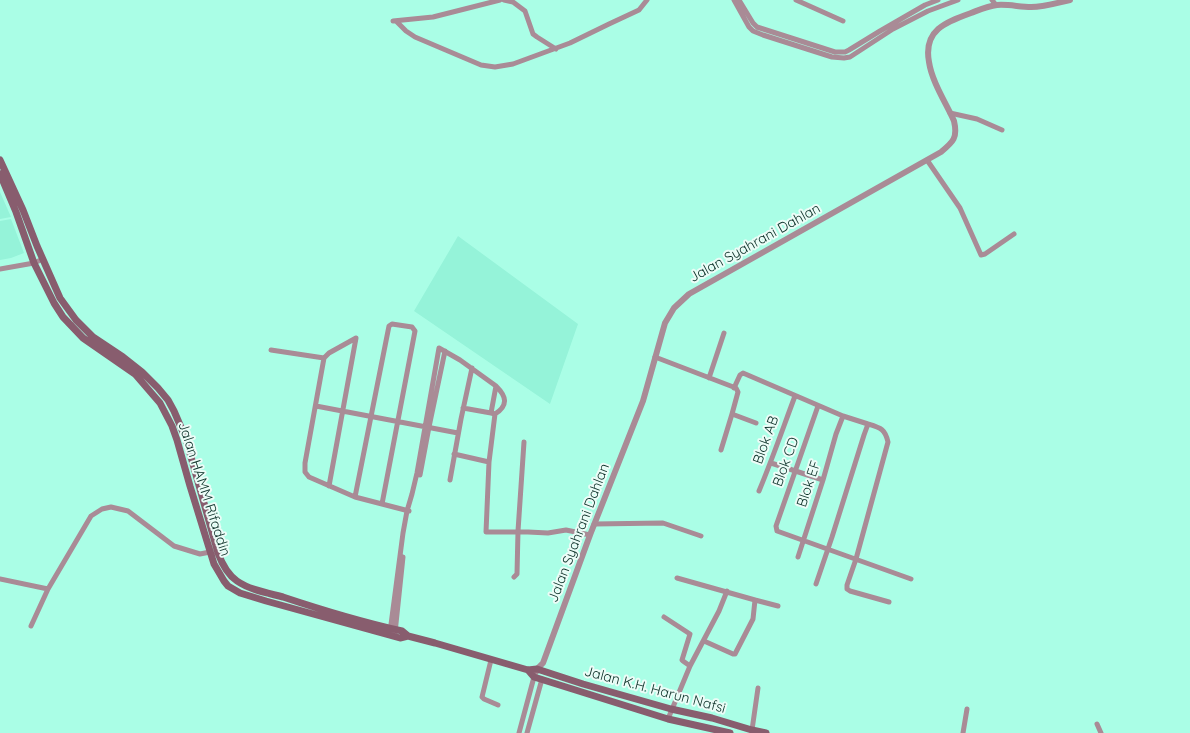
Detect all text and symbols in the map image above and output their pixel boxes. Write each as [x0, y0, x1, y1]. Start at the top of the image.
street label: Jalan Syahrani Dahlan [687, 200, 823, 286]
street label: Blok AB [750, 414, 782, 466]
street label: Jalan HAMM Rifaddin [174, 420, 234, 558]
street label: Blok CD [769, 435, 803, 489]
street label: Blok EF [794, 459, 824, 509]
street label: Jalan Syahrani Dahlan [545, 461, 613, 605]
street label: Jalan K.H. Harun Nafsi [582, 663, 728, 717]

